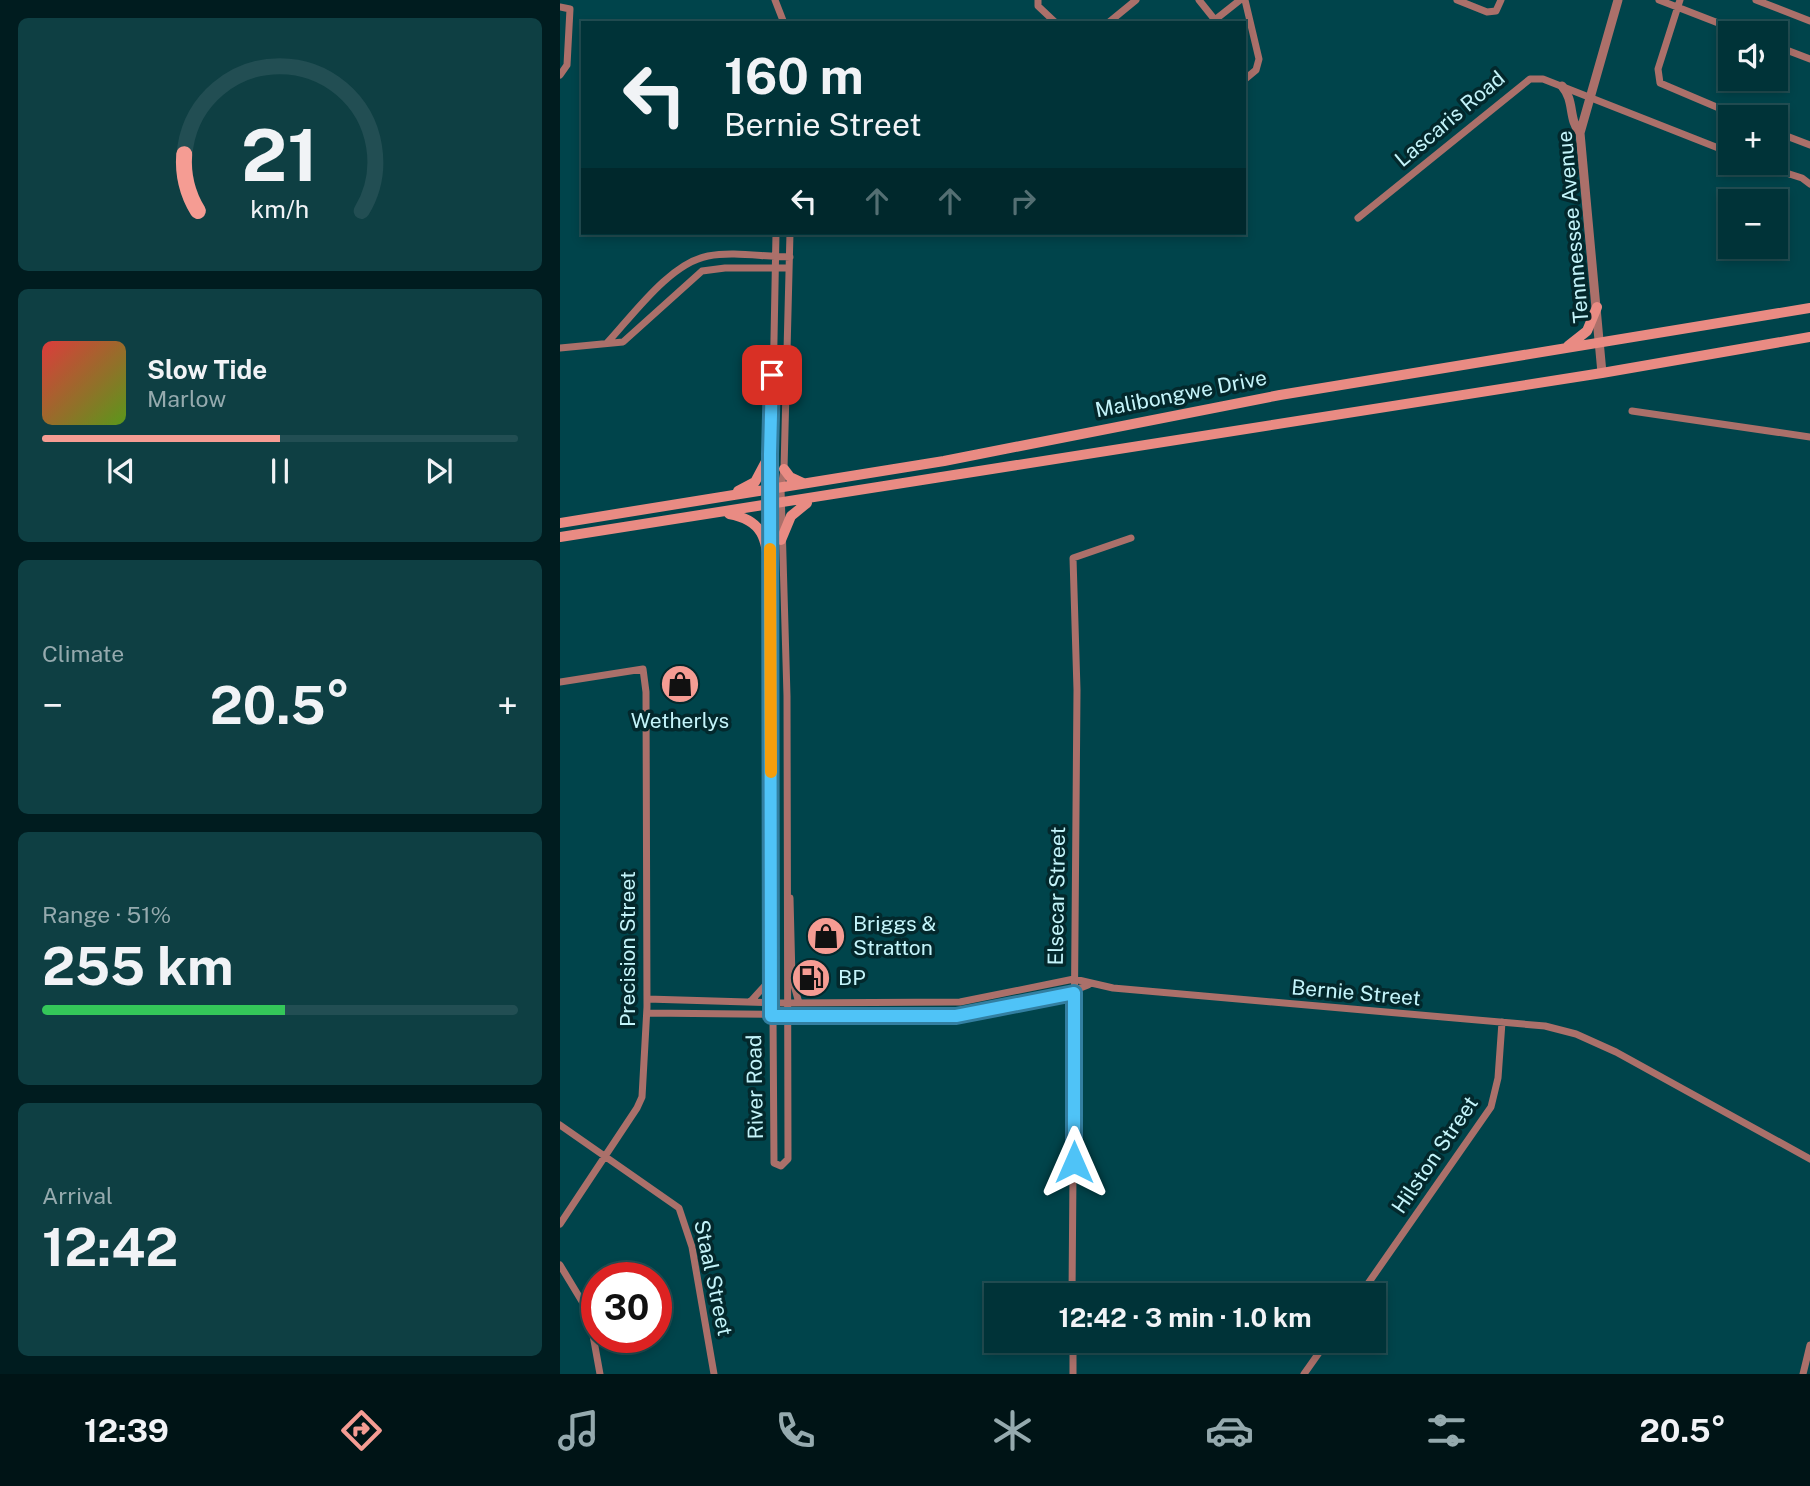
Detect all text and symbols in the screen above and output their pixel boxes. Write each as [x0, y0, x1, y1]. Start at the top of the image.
map controls [1718, 21, 1788, 259]
button: sound [1718, 21, 1788, 91]
text: 160 m [724, 47, 864, 105]
icon: left [609, 49, 700, 140]
street label: Lascaris Road [1390, 65, 1510, 172]
button: + [1718, 105, 1788, 175]
text: Bernie Street [724, 106, 922, 143]
text: 21 [241, 112, 319, 197]
street label: Tennnessee Avenue [1552, 130, 1593, 324]
icon: left [785, 182, 823, 220]
icon: ahead [858, 182, 896, 220]
icon: ahead [931, 182, 969, 220]
icon: right [1004, 182, 1042, 220]
button: − [1718, 189, 1788, 259]
text: km/h [251, 193, 309, 223]
pin [742, 345, 802, 405]
text: Slow Tide [147, 354, 267, 385]
icon: arrive [753, 356, 791, 394]
street label: Malibongwe Drive [1093, 365, 1269, 422]
text: Marlow [147, 385, 226, 412]
icon: previous [102, 452, 140, 490]
icon: pause [261, 452, 299, 490]
icon: next [420, 452, 458, 490]
text: Climate [42, 640, 124, 667]
shop icon: Wetherlys [659, 663, 701, 705]
text: 20.5° [210, 675, 350, 736]
text: − [42, 683, 63, 728]
text: + [497, 683, 518, 728]
place label: Wetherlys [631, 708, 729, 733]
street label: Elsecar Street [1043, 826, 1070, 966]
street label: Precision Street [615, 871, 640, 1027]
text: Range · 51% [42, 901, 171, 928]
place label: Briggs & Stratton [853, 911, 936, 960]
shop icon: Briggs & Stratton [805, 915, 847, 957]
text: 255 km [42, 936, 234, 997]
fuel station icon: BP [790, 957, 832, 999]
place label: BP [838, 965, 866, 990]
street label: Bernie Street [1290, 974, 1422, 1011]
street label: River Road [741, 1035, 768, 1140]
street label: Hilston Street [1386, 1091, 1483, 1218]
position arrow [1037, 1125, 1111, 1199]
text: Arrival [42, 1182, 113, 1209]
text: 12:42 [42, 1217, 178, 1278]
street label: Staal Street [689, 1218, 738, 1338]
speed limit sign: 30 [581, 1262, 672, 1353]
text: 12:42 · 3 min · 1.0 km [1059, 1302, 1311, 1333]
icon: directions [337, 1406, 386, 1455]
icon: music [554, 1406, 603, 1455]
icon: phone [771, 1406, 820, 1455]
icon: climate [988, 1406, 1037, 1455]
icon: car [1205, 1406, 1254, 1455]
icon: filters [1422, 1406, 1471, 1455]
text: 12:39 [84, 1412, 169, 1449]
text: 20.5° [1640, 1412, 1726, 1449]

